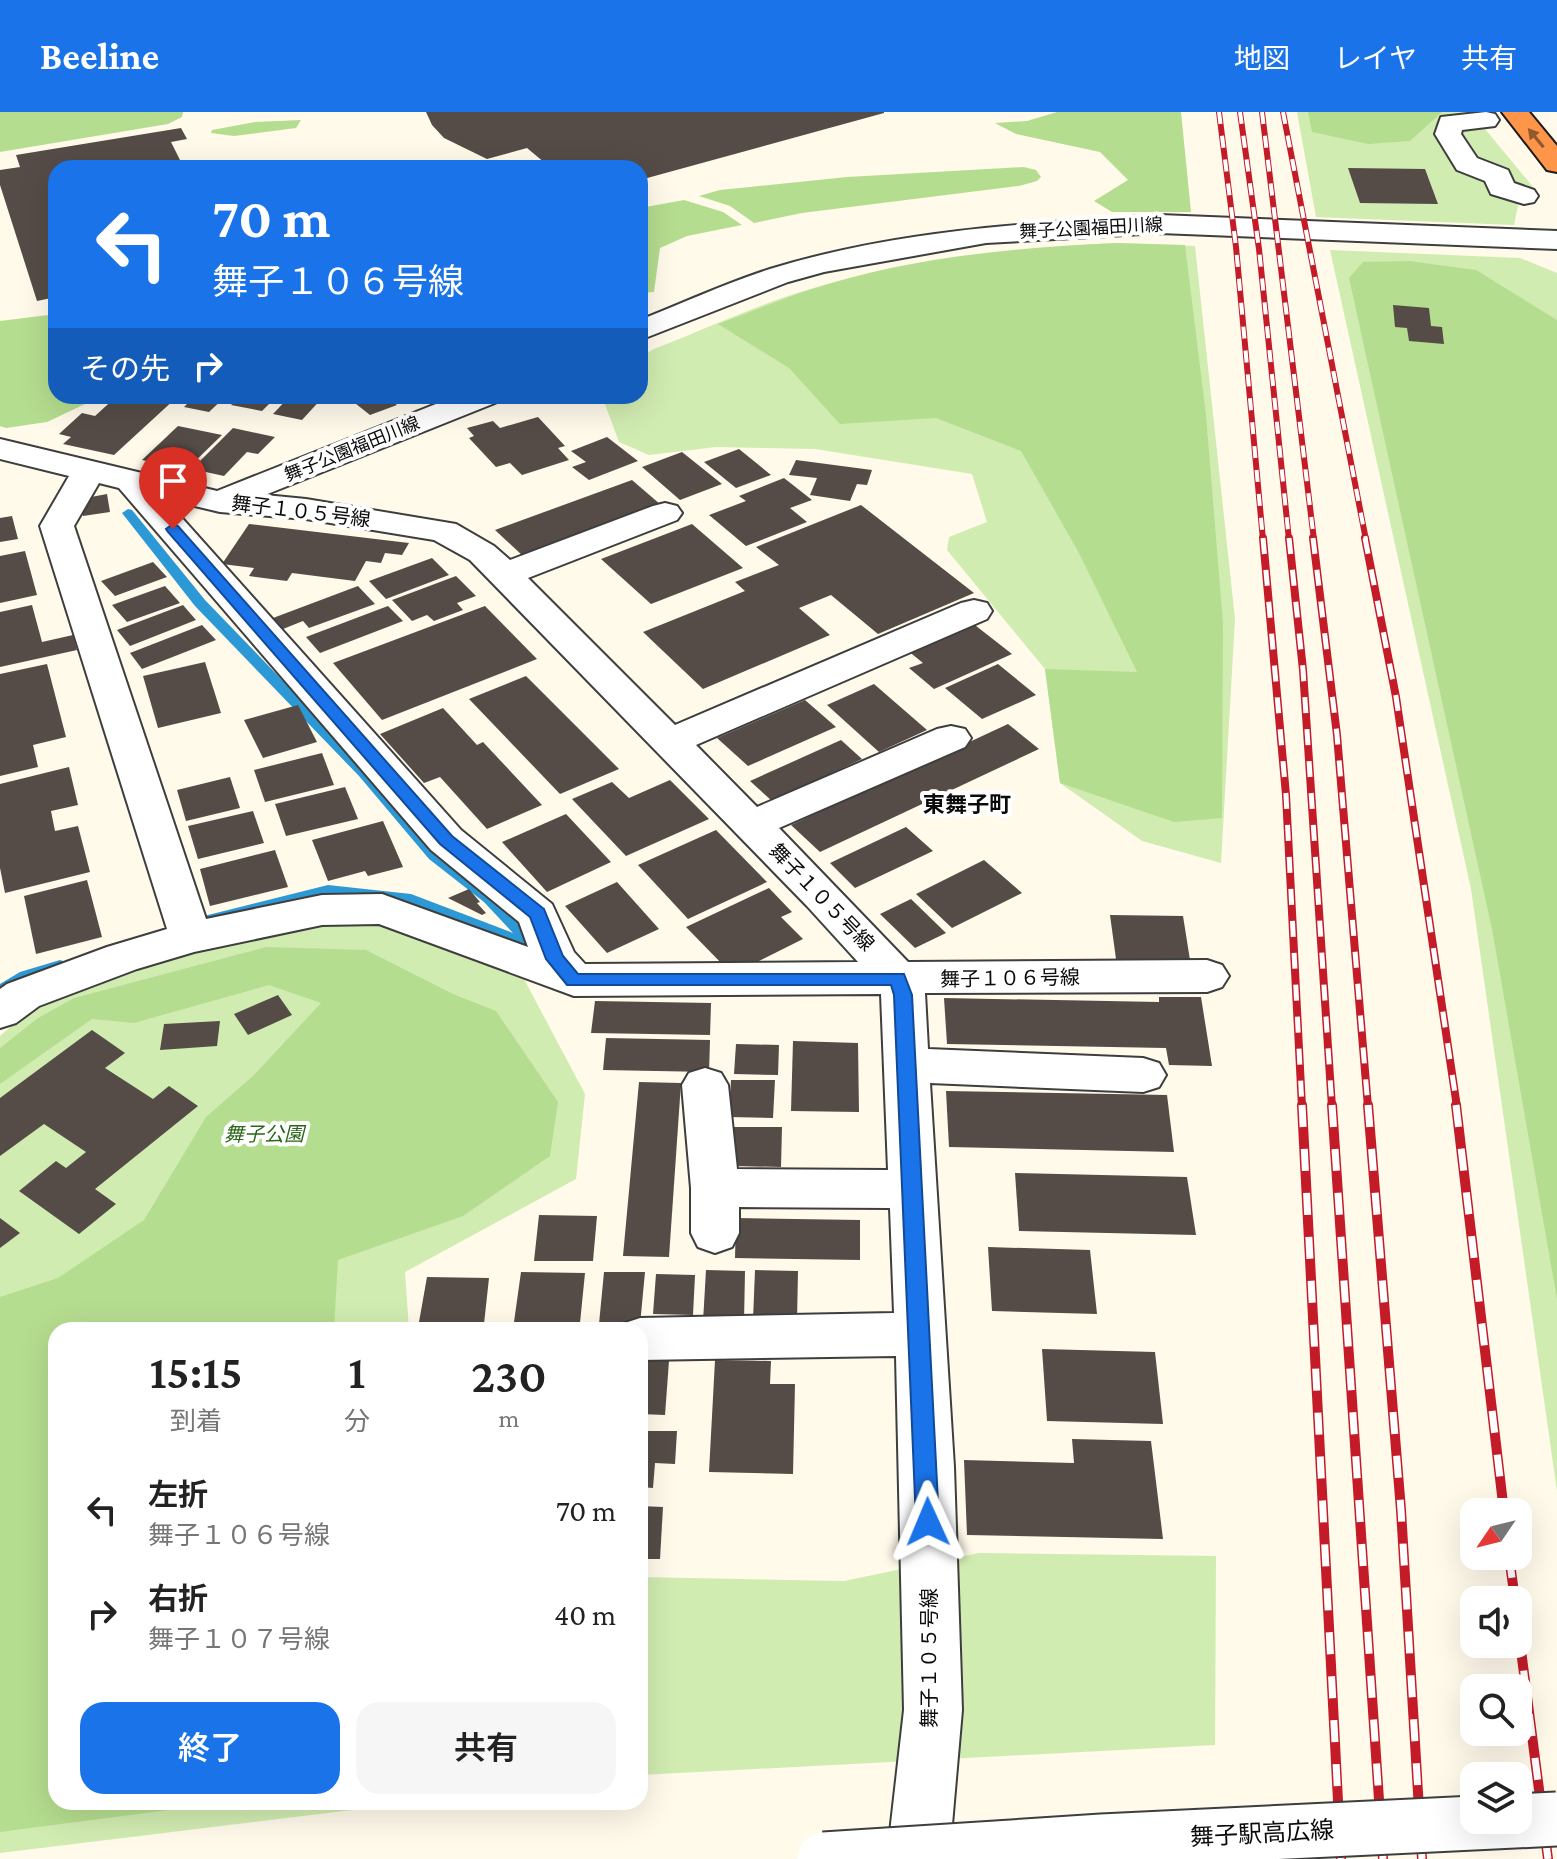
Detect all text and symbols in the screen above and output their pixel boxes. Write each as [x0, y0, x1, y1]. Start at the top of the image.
text: Beeline [40, 35, 159, 77]
text: 地図 [1234, 43, 1290, 74]
text: レイヤ [1334, 43, 1417, 74]
text: 共有 [1461, 43, 1517, 74]
one-way arrow [1528, 128, 1545, 148]
text: 70 m [212, 187, 331, 249]
icon: left [80, 192, 184, 296]
street label: 舞子公園福田川線 [1019, 214, 1163, 242]
text: 舞子１０６号線 [212, 262, 464, 302]
icon: right [186, 344, 230, 388]
text: その先 [80, 352, 170, 385]
street label: 舞子公園福田川線 [281, 413, 423, 485]
pin [139, 447, 207, 529]
icon: arrive [151, 459, 195, 503]
street label: 舞子１０５号線 [230, 492, 372, 530]
district label: 東舞子町 [923, 792, 1011, 817]
street label: 舞子１０５号線 [765, 839, 879, 955]
street label: 舞子１０６号線 [940, 966, 1080, 990]
park label: 舞子公園 [224, 1123, 307, 1145]
text: 15:15 [149, 1345, 242, 1398]
text: 1 [348, 1345, 365, 1398]
text: 230 [471, 1349, 547, 1402]
text: m [498, 1404, 519, 1433]
text: 到着 [170, 1407, 222, 1436]
text: 分 [344, 1407, 370, 1436]
text: 左折 [148, 1478, 208, 1511]
position arrow [886, 1480, 970, 1564]
icon: left [80, 1488, 124, 1532]
text: 70 m [556, 1494, 616, 1527]
north arrow [1460, 1498, 1532, 1570]
map controls [1460, 1498, 1532, 1834]
text: 舞子１０６号線 [148, 1521, 330, 1550]
text: 右折 [148, 1582, 208, 1615]
button: sound [1460, 1586, 1532, 1658]
street label: 舞子１０５号線 [918, 1588, 940, 1728]
icon: right [80, 1592, 124, 1636]
text: 40 m [554, 1598, 616, 1631]
text: 舞子１０７号線 [148, 1625, 330, 1654]
button: search [1460, 1674, 1532, 1746]
button: 終了 [80, 1702, 340, 1794]
button: 共有 [356, 1702, 616, 1794]
button: layers [1460, 1762, 1532, 1834]
street label: 舞子駅高広線 [1189, 1816, 1335, 1850]

